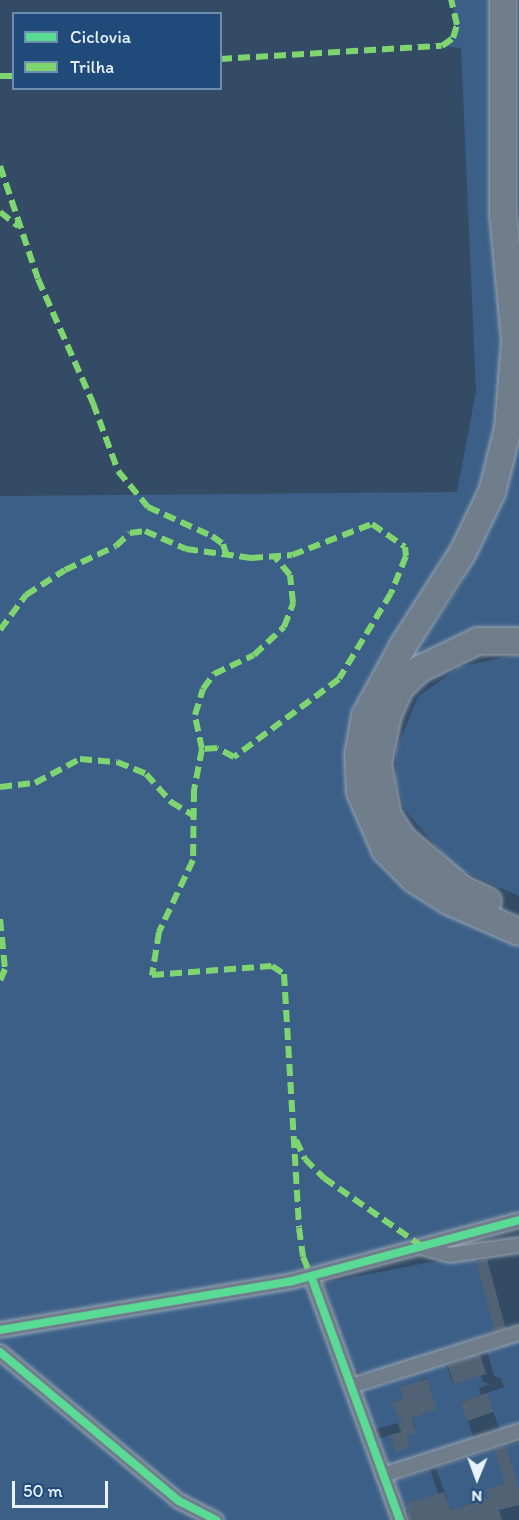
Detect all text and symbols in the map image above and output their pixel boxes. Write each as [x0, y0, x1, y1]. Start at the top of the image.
legend [12, 12, 222, 90]
text: Ciclovia [70, 26, 131, 48]
text: Trilha [70, 56, 114, 78]
north arrow [447, 1448, 507, 1508]
scale bar [15, 1469, 111, 1507]
text: 50 m [23, 1480, 63, 1502]
text: N [471, 1487, 482, 1506]

